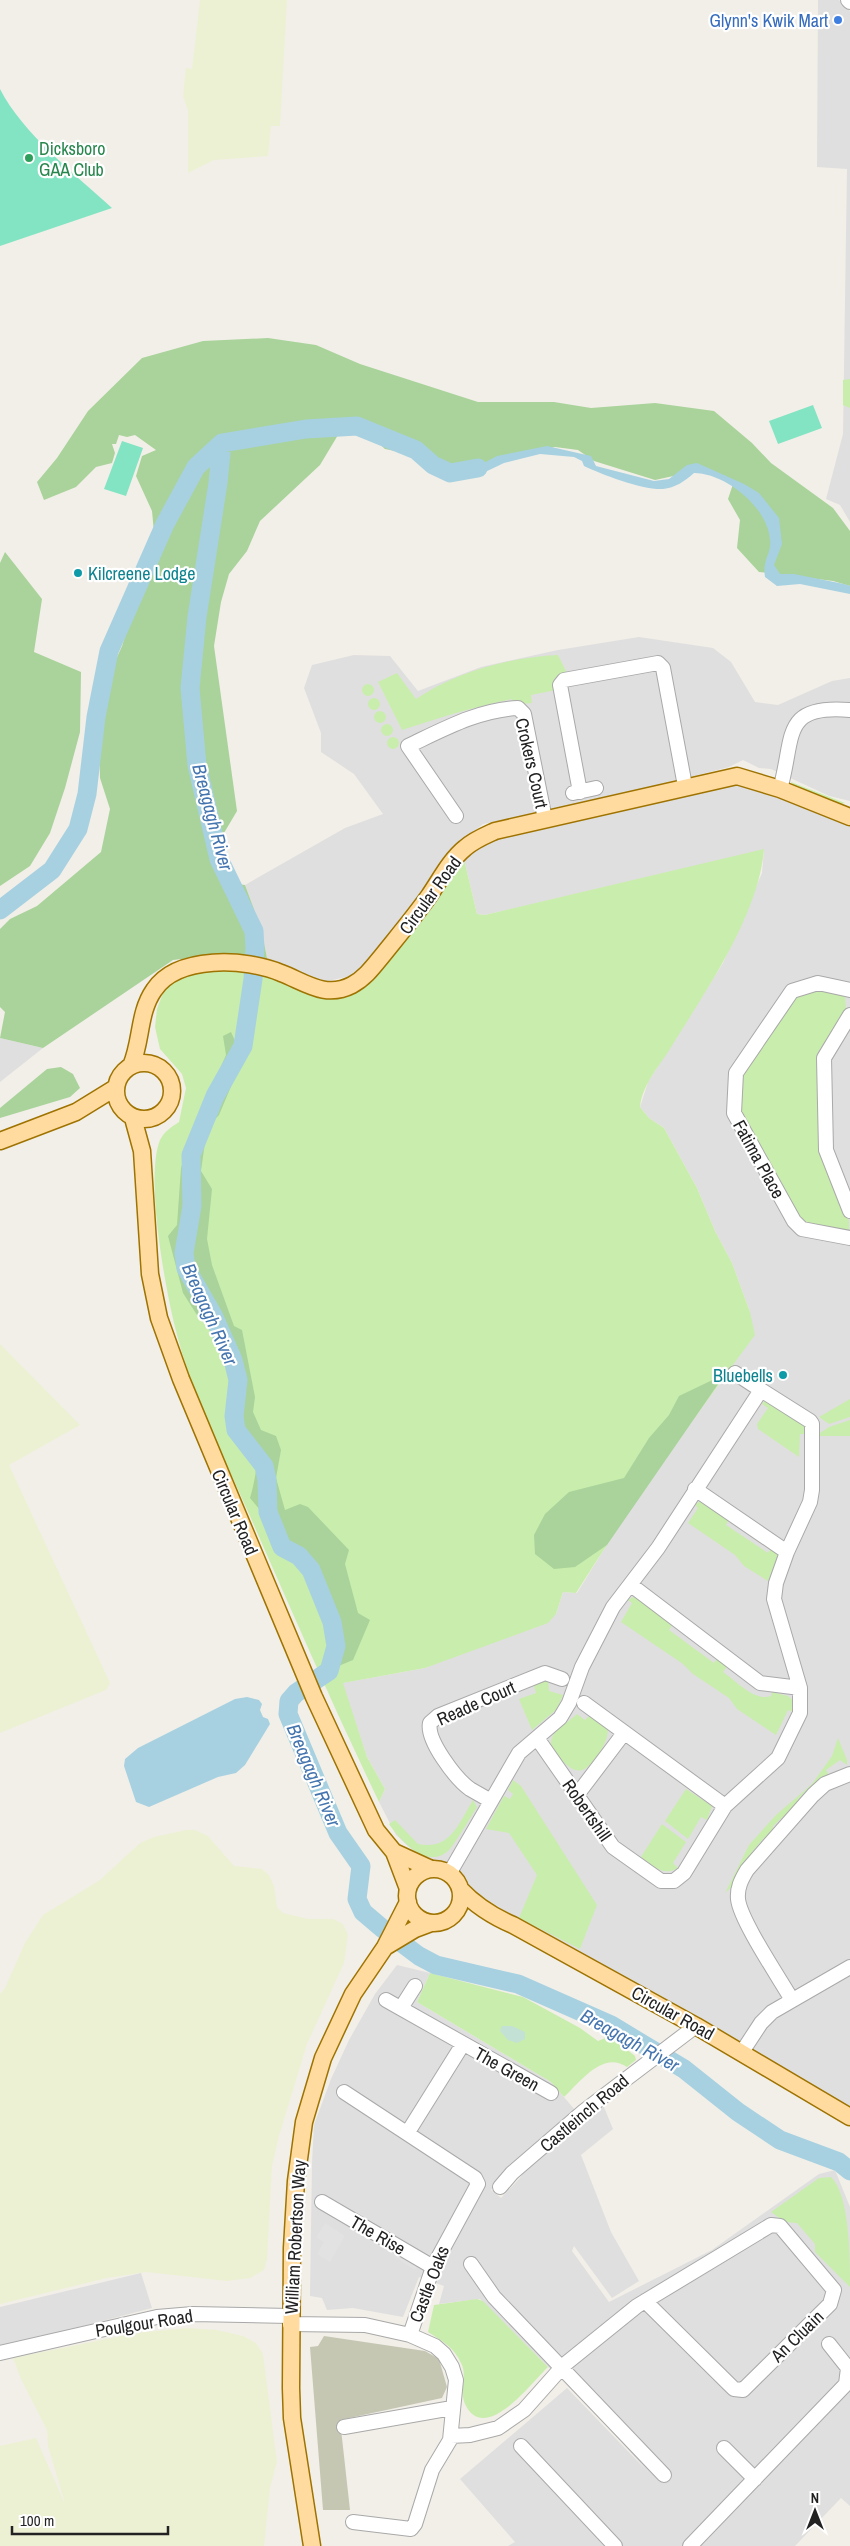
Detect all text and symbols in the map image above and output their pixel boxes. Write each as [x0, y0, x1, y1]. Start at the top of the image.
place label: Glynn's Kwik Mart [710, 8, 828, 33]
marker: Glynn's Kwik Mart [832, 14, 844, 26]
place label: Dicksboro GAA Club [39, 136, 105, 182]
marker: Dicksboro GAA Club [23, 152, 35, 164]
place label: Kilcreene Lodge [88, 561, 196, 586]
marker: Kilcreene Lodge [72, 567, 84, 579]
street label: Crokers Court [509, 715, 555, 811]
water label: Breagagh River [186, 761, 240, 874]
street label: Circular Road [393, 851, 467, 939]
street label: Fatima Place [727, 1115, 791, 1203]
water label: Breagagh River [176, 1259, 244, 1370]
place label: Bluebells [713, 1363, 773, 1388]
marker: Bluebells [777, 1369, 789, 1381]
street label: Circular Road [206, 1465, 264, 1559]
street label: Reade Court [433, 1675, 519, 1731]
water label: Breagagh River [281, 1720, 348, 1831]
street label: Robertshill [557, 1774, 617, 1846]
street label: Circular Road [627, 1980, 719, 2046]
water label: Breagagh River [576, 2002, 685, 2078]
street label: The Green [470, 2041, 544, 2097]
street label: Castleinch Road [534, 2068, 634, 2158]
street label: William Robertson Way [278, 2159, 312, 2315]
street label: The Rise [346, 2209, 410, 2261]
street label: Castle Oaks [403, 2242, 455, 2326]
street label: Poulgour Road [93, 2303, 195, 2343]
street label: An Cluain [764, 2304, 829, 2368]
north arrow [790, 2486, 840, 2536]
text: N [811, 2489, 819, 2507]
scale bar [12, 2504, 169, 2536]
text: 100 m [20, 2510, 54, 2531]

